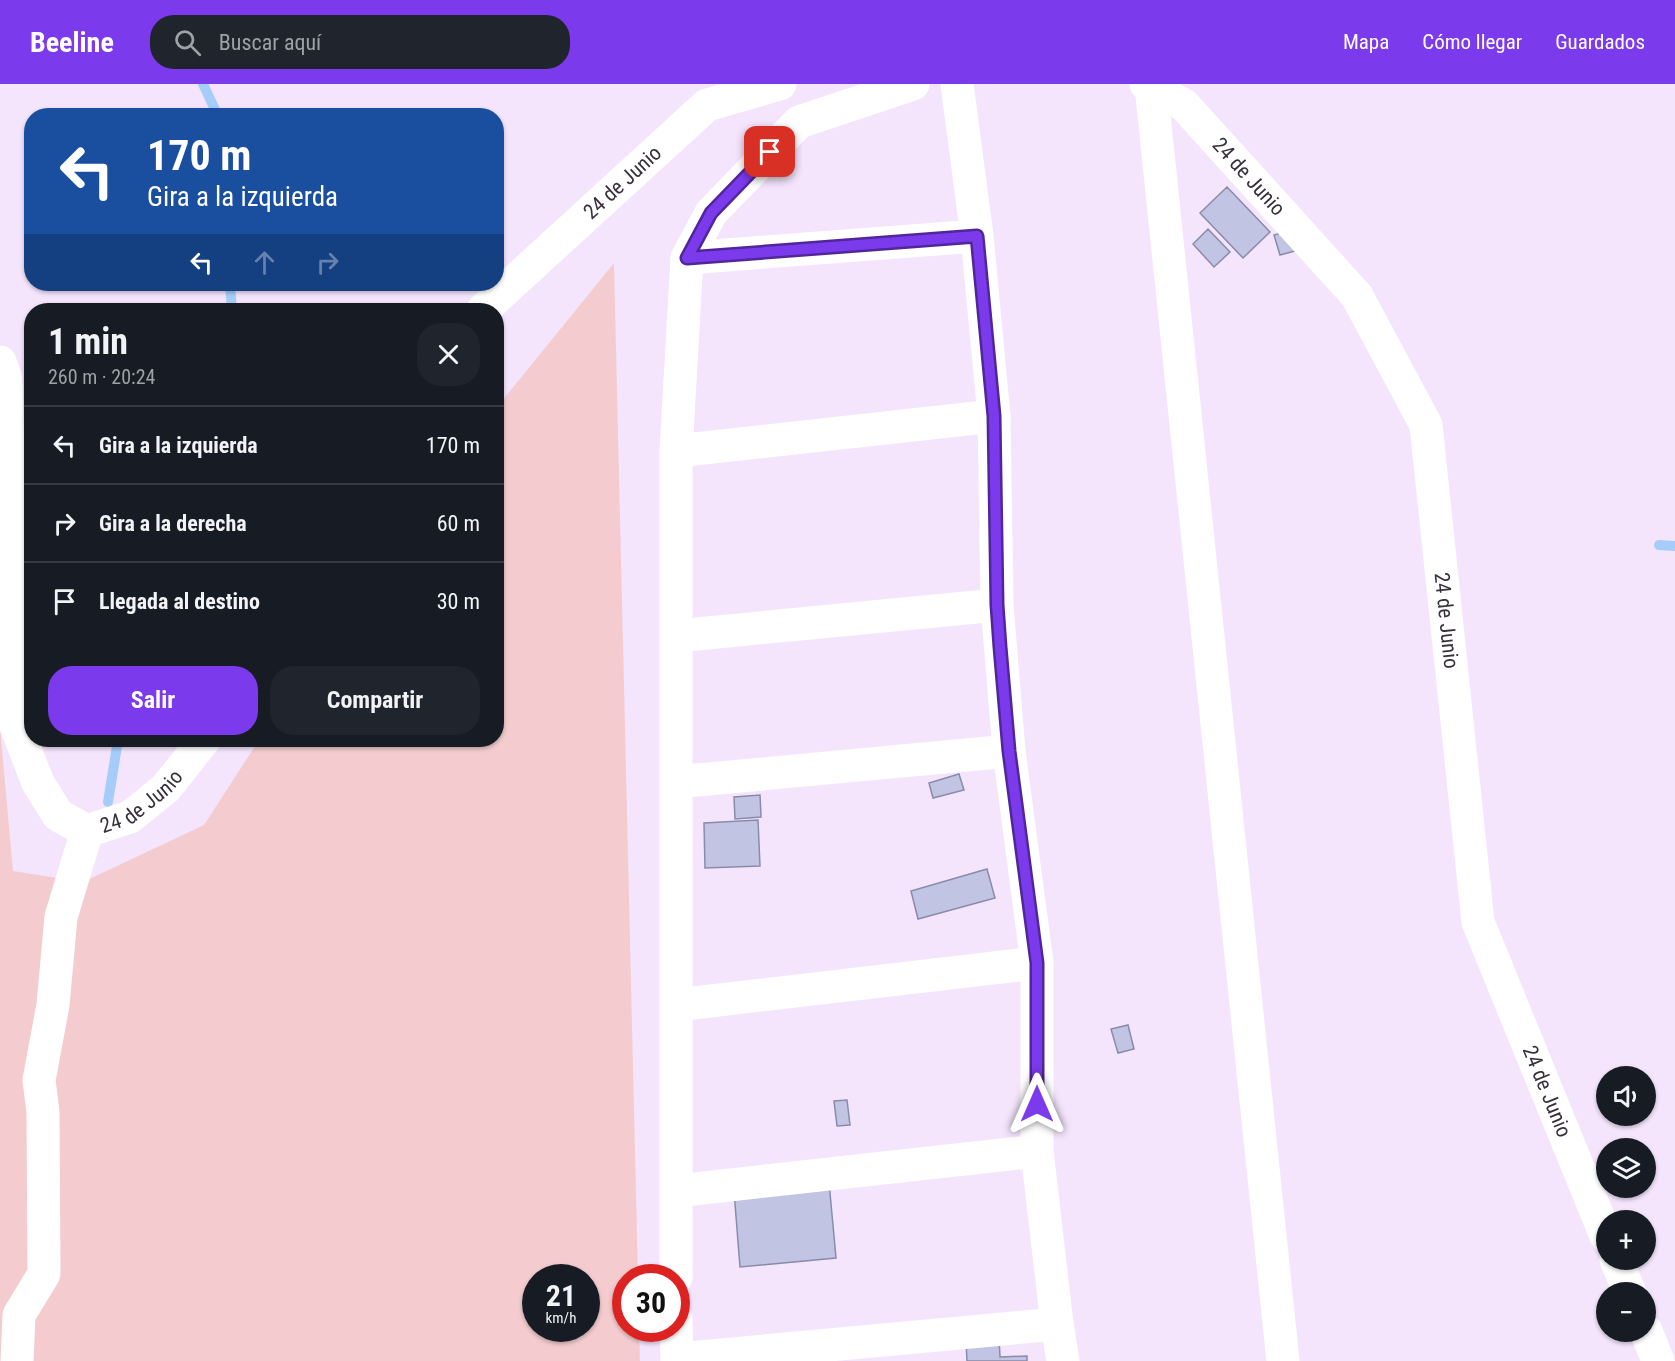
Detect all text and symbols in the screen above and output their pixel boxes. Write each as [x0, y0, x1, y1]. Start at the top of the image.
search box [150, 15, 570, 69]
text: Beeline [30, 26, 114, 59]
icon: search [171, 26, 204, 59]
text: Buscar aquí [219, 30, 321, 55]
text: Mapa [1343, 30, 1389, 54]
text: Cómo llegar [1422, 30, 1522, 54]
text: Guardados [1555, 30, 1645, 54]
pin [744, 126, 795, 177]
text: 170 m [147, 131, 252, 180]
icon: left [48, 132, 126, 210]
street label: 24 de Junio [1208, 133, 1290, 220]
icon: arrive [753, 135, 786, 168]
street label: 24 de Junio [579, 141, 666, 224]
text: Gira a la izquierda [147, 181, 338, 213]
icon: left [185, 246, 218, 279]
icon: ahead [248, 246, 281, 279]
icon: right [311, 246, 344, 279]
text: 1 min [48, 321, 128, 363]
button: close [417, 323, 480, 386]
text: 260 m · 20:24 [48, 365, 155, 389]
icon: left [48, 429, 81, 462]
text: Gira a la izquierda [99, 433, 258, 458]
text: 170 m [426, 433, 480, 458]
icon: right [48, 507, 81, 540]
text: Gira a la derecha [99, 511, 247, 536]
text: 60 m [437, 511, 480, 536]
street label: 24 de Junio [1429, 571, 1463, 670]
icon: arrive [48, 585, 81, 618]
text: Llegada al destino [99, 589, 260, 614]
text: 30 m [437, 589, 480, 614]
button: Salir [48, 666, 258, 735]
button: Compartir [270, 666, 480, 735]
street label: 24 de Junio [97, 765, 188, 838]
street label: 24 de Junio [1518, 1042, 1576, 1141]
map controls [1596, 1066, 1656, 1342]
button: sound [1596, 1066, 1656, 1126]
position arrow [1005, 1072, 1069, 1136]
button: layers [1596, 1138, 1656, 1198]
button: + [1596, 1210, 1656, 1270]
speed limit sign: 30 [612, 1264, 690, 1342]
text: 21 [546, 1278, 576, 1313]
button: − [1596, 1282, 1656, 1342]
text: km/h [546, 1309, 576, 1327]

